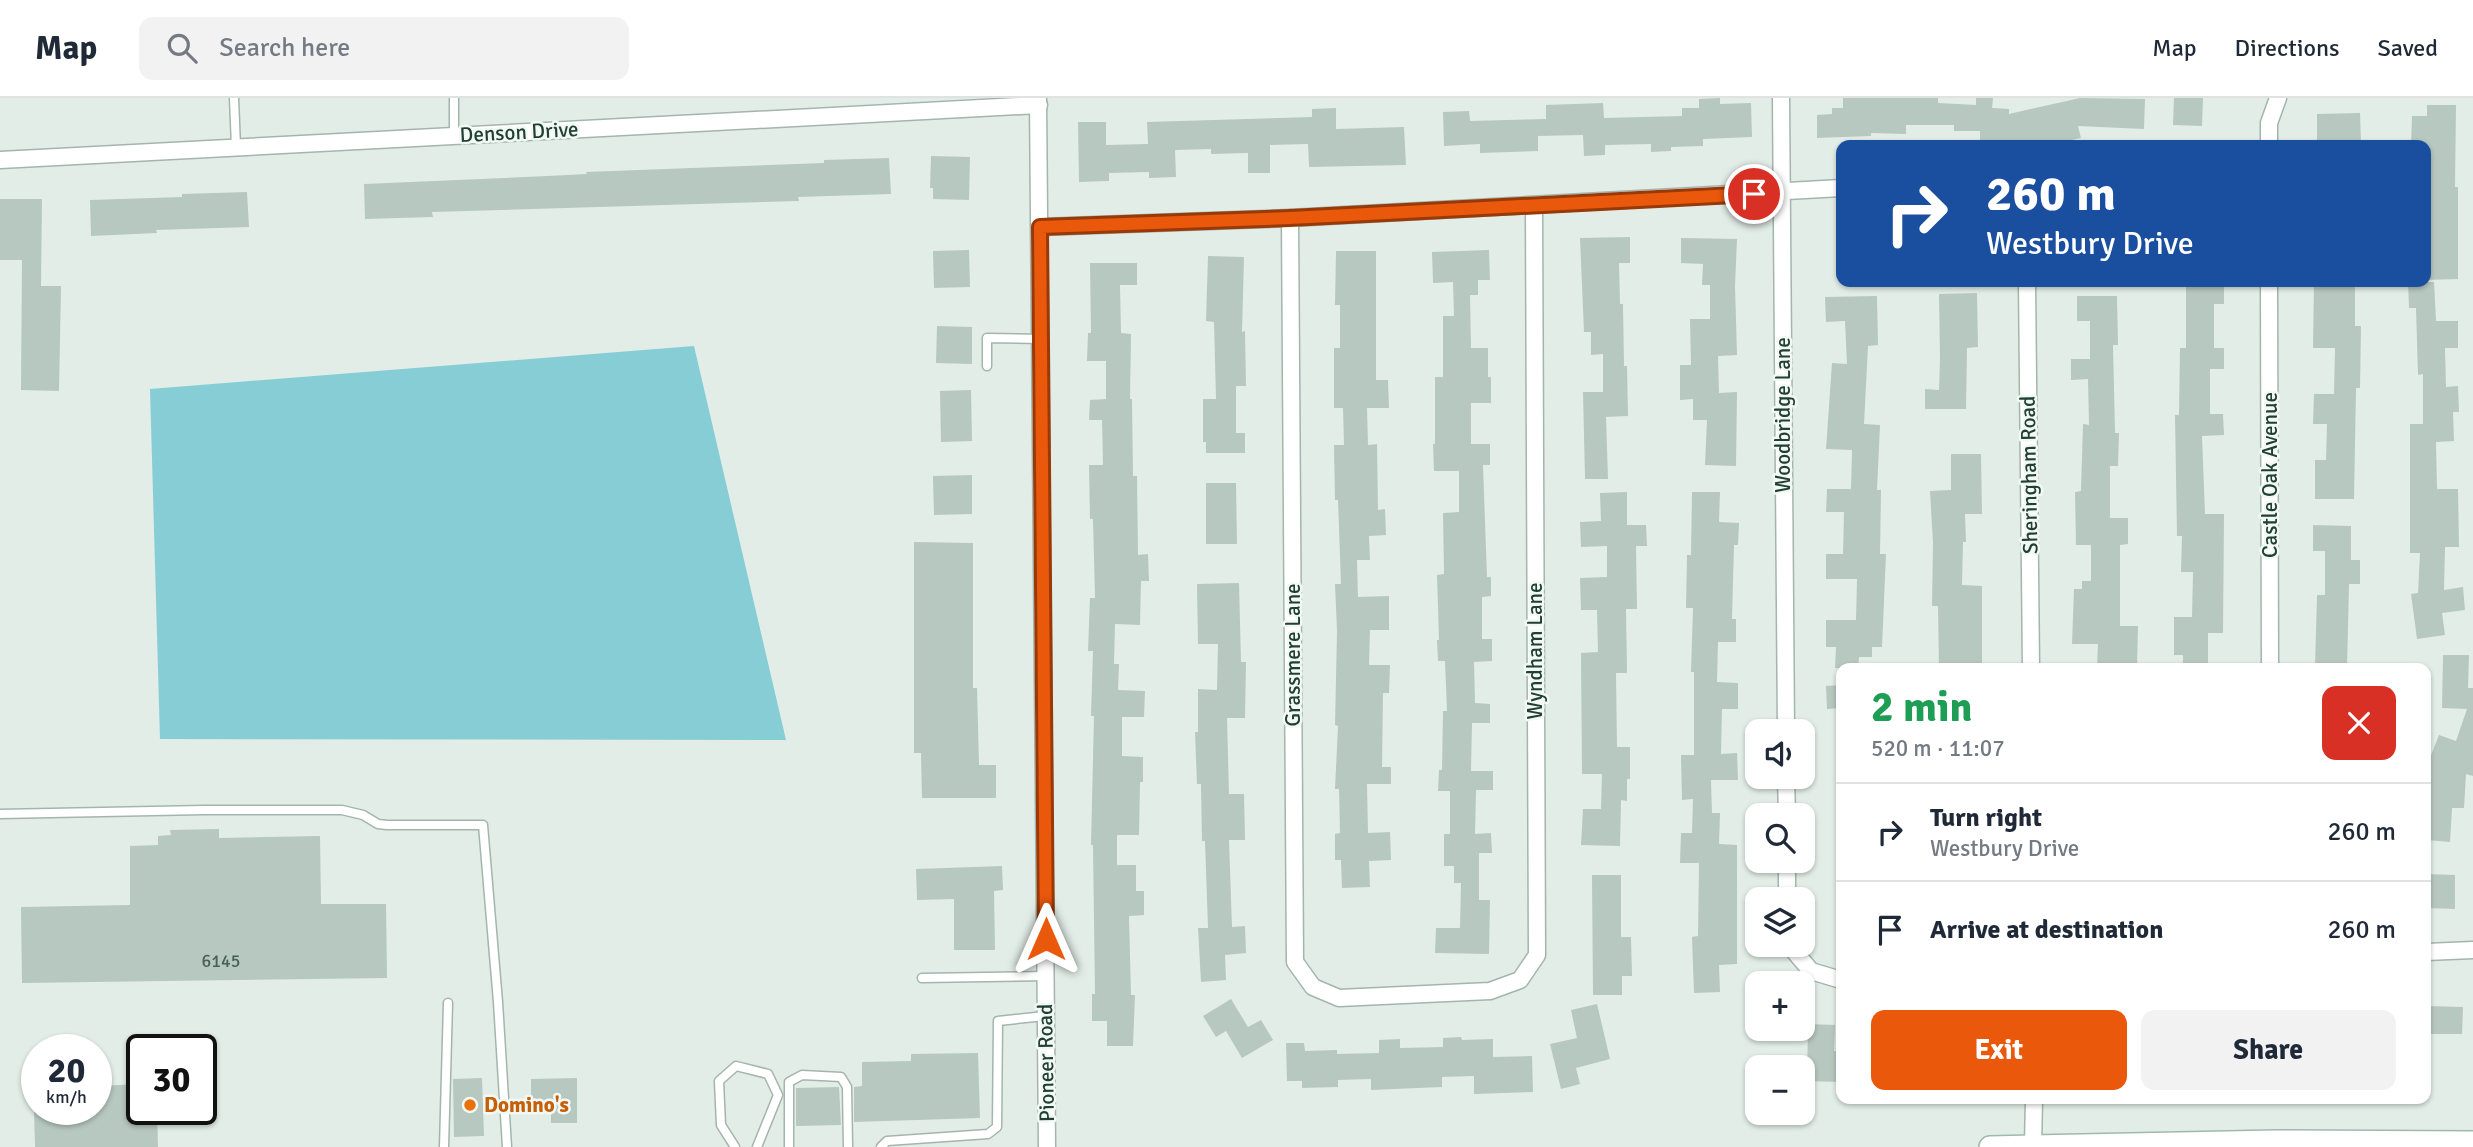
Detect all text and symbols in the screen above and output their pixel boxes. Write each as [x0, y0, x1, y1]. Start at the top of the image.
search box [139, 17, 629, 80]
text: Map [35, 28, 97, 69]
icon: search [163, 29, 201, 67]
text: Search here [219, 32, 350, 64]
text: Map [2152, 33, 2197, 63]
text: Directions [2235, 33, 2340, 63]
text: Saved [2378, 33, 2438, 63]
street label: Denson Drive [459, 116, 579, 148]
pin [1724, 164, 1784, 224]
text: 260 m [1986, 164, 2116, 224]
icon: right [1871, 168, 1962, 259]
icon: arrive [1735, 175, 1773, 213]
text: Westbury Drive [1986, 224, 2194, 263]
street label: Woodbridge Lane [1770, 337, 1796, 493]
street label: Castle Oak Avenue [2257, 392, 2283, 558]
street label: Sheringham Road [2015, 396, 2043, 554]
street label: Grassmere Lane [1280, 583, 1306, 727]
street label: Wyndham Lane [1522, 583, 1548, 719]
text: 2 min [1871, 682, 1972, 733]
button: close [2322, 686, 2396, 760]
map controls [1745, 719, 1815, 1125]
button: sound [1745, 719, 1815, 789]
text: 520 m · 11:07 [1871, 734, 2005, 763]
text: Turn right [1930, 802, 2042, 834]
button: search [1745, 803, 1815, 873]
icon: right [1871, 813, 1909, 851]
text: 260 m [2327, 816, 2396, 848]
text: Westbury Drive [1930, 834, 2079, 863]
button: layers [1745, 887, 1815, 957]
position arrow [1009, 902, 1083, 976]
icon: arrive [1871, 911, 1909, 949]
text: Arrive at destination [1930, 914, 2163, 946]
text: 260 m [2327, 914, 2396, 946]
house number: 6145 [202, 950, 240, 972]
button: + [1745, 971, 1815, 1041]
street label: Pioneer Road [1032, 1004, 1060, 1122]
button: Exit [1871, 1010, 2127, 1090]
button: Share [2141, 1010, 2396, 1090]
speed limit sign: 30 [126, 1034, 217, 1125]
text: 20 [48, 1049, 85, 1092]
button: − [1745, 1055, 1815, 1125]
text: km/h [46, 1086, 87, 1108]
place label: Domino's [484, 1092, 569, 1118]
marker: Domino's [462, 1097, 478, 1113]

